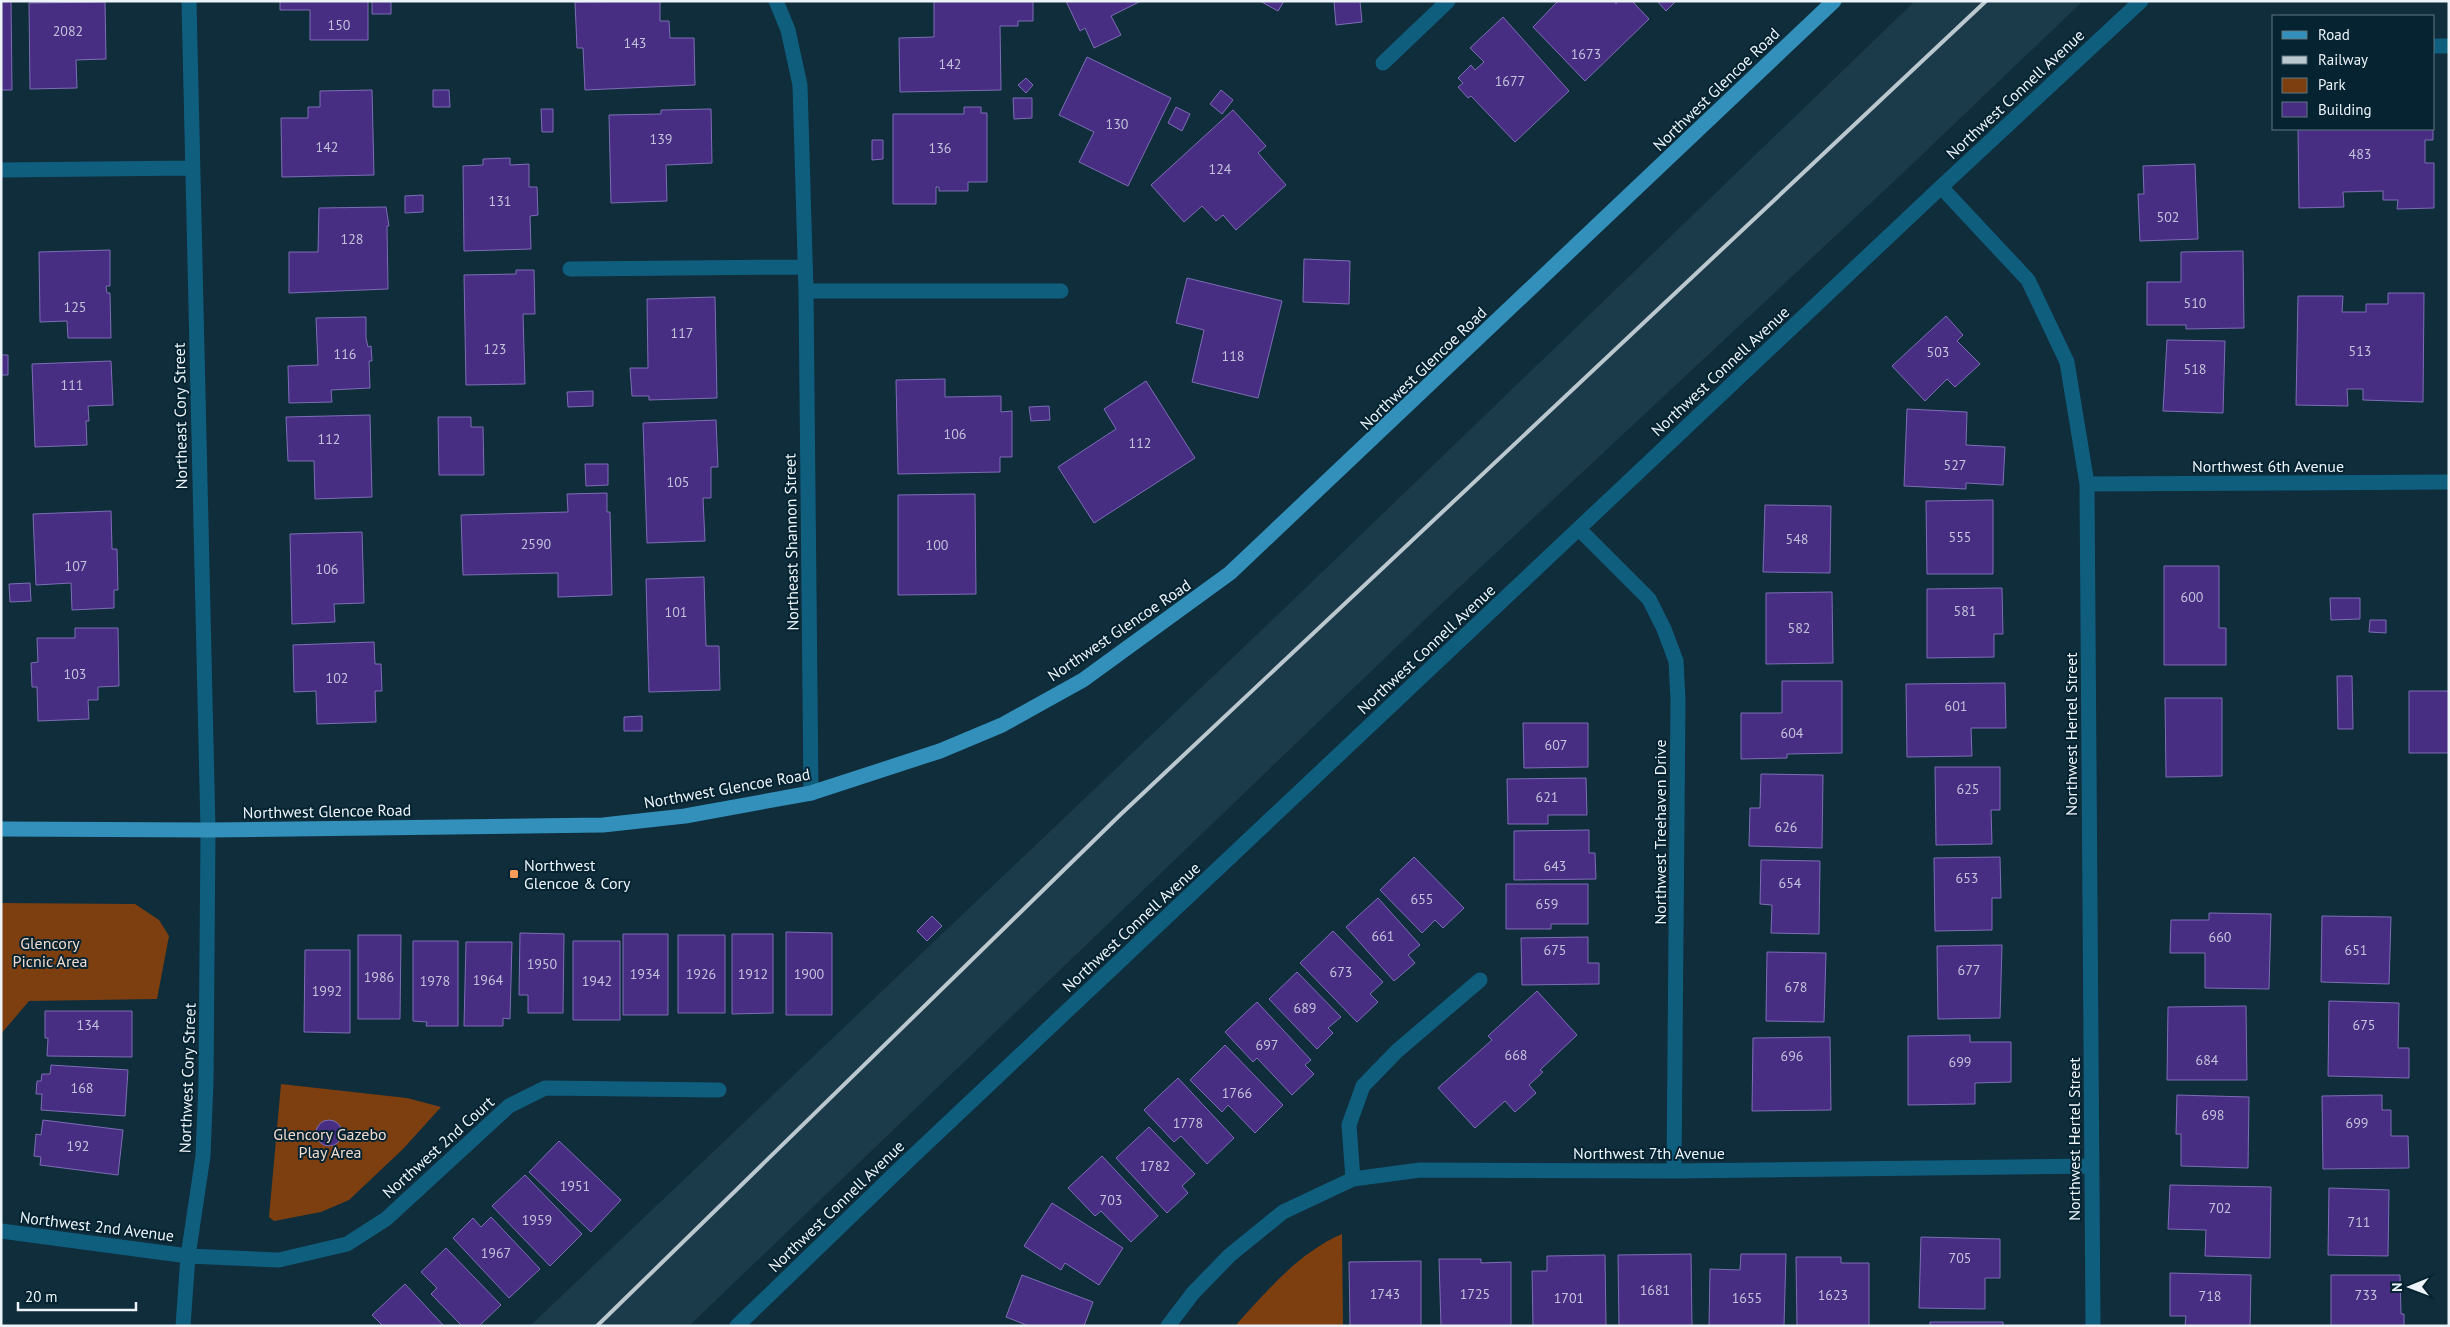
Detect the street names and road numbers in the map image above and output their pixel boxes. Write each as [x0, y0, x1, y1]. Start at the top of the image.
street label: Northwest Glencoe Road [1648, 23, 1784, 155]
street label: Northwest Connell Avenue [1942, 25, 2088, 163]
street label: Northwest Glencoe Road [1355, 302, 1491, 434]
street label: Northwest Connell Avenue [1647, 302, 1793, 440]
street label: Northeast Cory Street [169, 342, 191, 489]
street label: Northeast Shannon Street [779, 453, 803, 631]
street label: Northwest 6th Avenue [2192, 456, 2344, 476]
street label: Northwest Glencoe Road [1044, 575, 1194, 685]
street label: Northwest Connell Avenue [1353, 580, 1499, 718]
street label: Northwest Hertel Street [2061, 652, 2081, 816]
street label: Northwest Treehaven Drive [1650, 739, 1670, 925]
street label: Northwest Glencoe Road [642, 764, 812, 812]
street label: Northwest Glencoe Road [243, 800, 411, 822]
street label: Northwest Connell Avenue [1058, 858, 1204, 996]
street label: Northwest Cory Street [174, 1002, 200, 1153]
street label: Northwest Hertel Street [2064, 1057, 2084, 1221]
street label: Northwest 2nd Court [378, 1091, 498, 1202]
street label: Northwest Connell Avenue [764, 1136, 908, 1276]
street label: Northwest 7th Avenue [1573, 1143, 1725, 1163]
street label: Northwest 2nd Avenue [19, 1207, 175, 1245]

